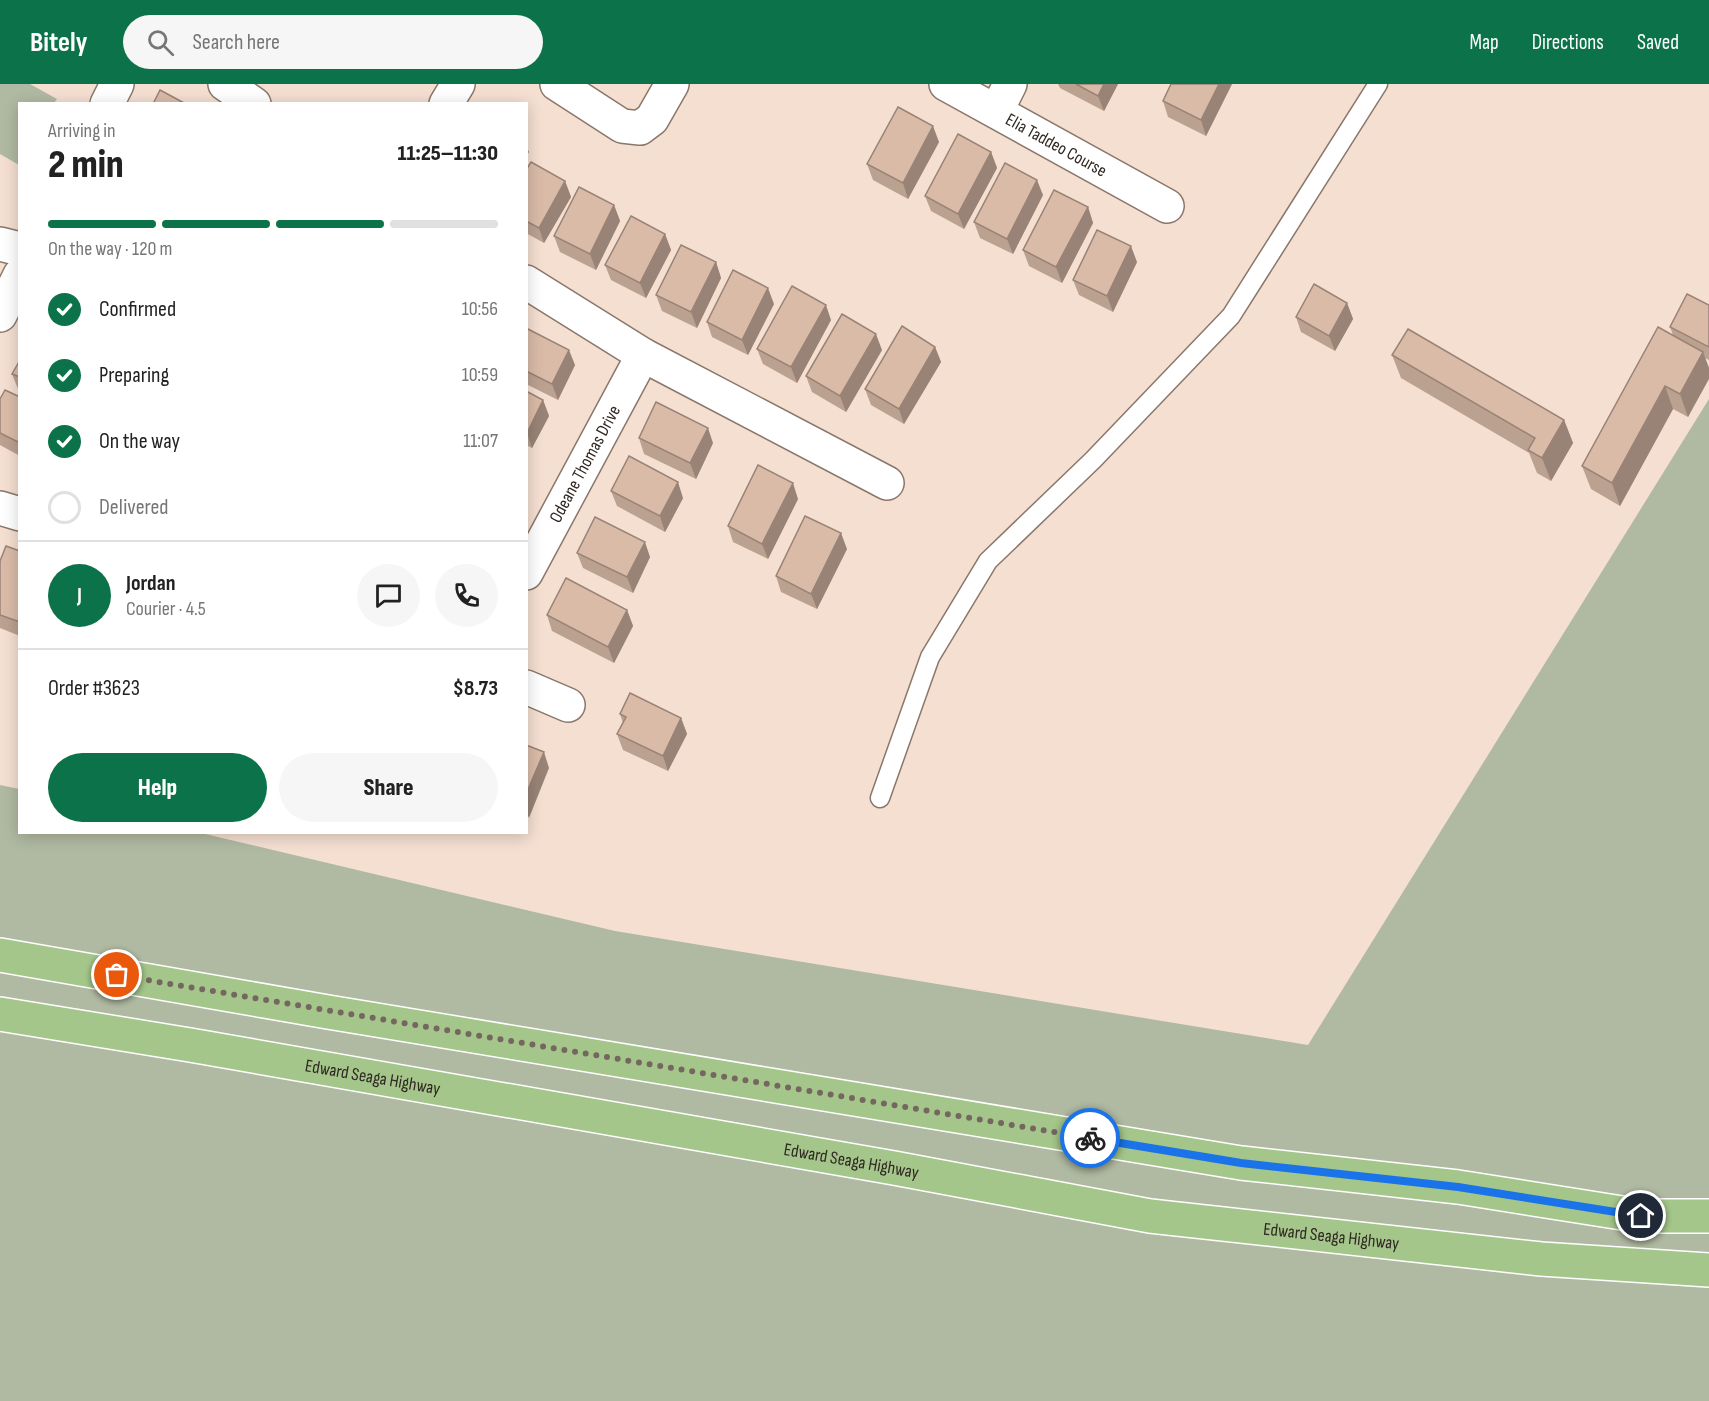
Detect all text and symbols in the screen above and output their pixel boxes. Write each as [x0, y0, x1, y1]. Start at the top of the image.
search box [123, 15, 543, 69]
text: Bitely [30, 26, 87, 59]
icon: search [144, 26, 177, 59]
text: Search here [192, 29, 280, 56]
text: Map [1469, 30, 1499, 55]
text: Directions [1532, 30, 1604, 55]
text: Saved [1637, 30, 1679, 55]
street label: Elia Taddeo Course [1002, 109, 1111, 181]
text: Arriving in [48, 119, 116, 143]
text: 11:25–11:30 [398, 140, 498, 167]
text: 2 min [48, 142, 124, 189]
text: On the way · 120 m [48, 237, 172, 261]
icon: check [48, 293, 81, 326]
text: Confirmed [99, 296, 176, 323]
text: 10:56 [462, 297, 498, 321]
icon: check [48, 359, 81, 392]
text: Preparing [99, 362, 169, 389]
text: 10:59 [462, 363, 498, 387]
street label: Odeane Thomas Drive [545, 401, 625, 526]
icon: check [48, 425, 81, 458]
text: On the way [99, 428, 180, 455]
text: 11:07 [463, 429, 498, 453]
text: Delivered [99, 494, 168, 521]
button: chat [357, 564, 420, 627]
button: phone [435, 564, 498, 627]
text: Jordan [126, 570, 175, 597]
text: J [77, 582, 82, 609]
text: Courier · 4.5 [126, 597, 206, 621]
text: Order #3623 [48, 675, 140, 702]
text: $8.73 [453, 675, 498, 702]
button: Help [48, 753, 267, 822]
button: Share [279, 753, 498, 822]
pin [91, 949, 142, 1000]
icon: bag [100, 958, 133, 991]
street label: Edward Seaga Highway [304, 1055, 442, 1099]
courier [1060, 1108, 1120, 1168]
icon: bike [1074, 1122, 1107, 1155]
street label: Edward Seaga Highway [782, 1138, 921, 1183]
pin [1615, 1190, 1666, 1241]
icon: home [1624, 1199, 1657, 1232]
street label: Edward Seaga Highway [1262, 1218, 1400, 1254]

